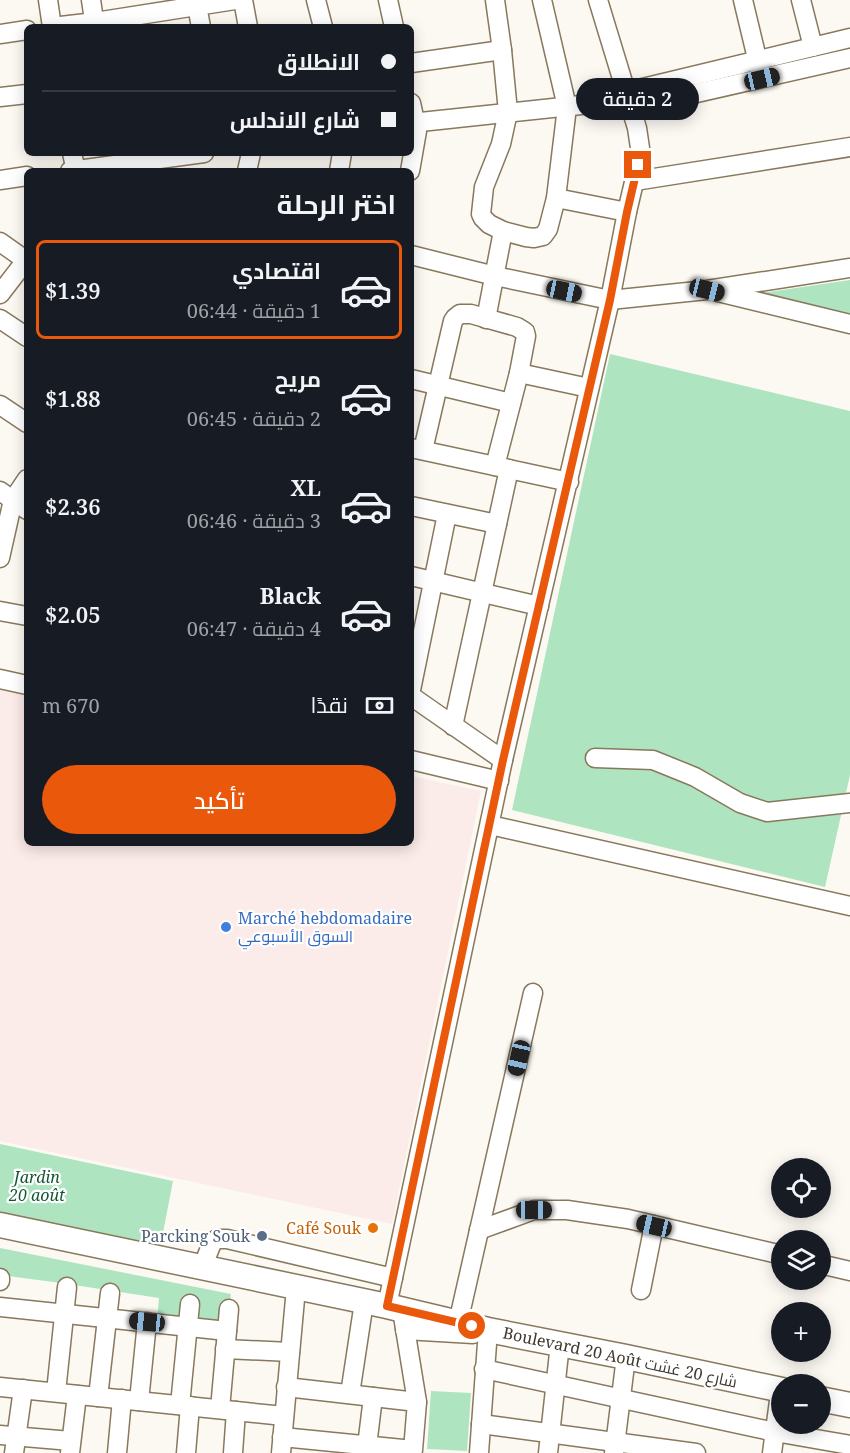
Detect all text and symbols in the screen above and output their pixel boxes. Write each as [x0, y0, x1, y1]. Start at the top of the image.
text: الانطلاق [277, 46, 360, 76]
car [742, 66, 782, 92]
callout: 2 دقيقة [576, 78, 700, 120]
text: 2 دقيقة [603, 85, 672, 112]
text: شارع الاندلس [230, 104, 360, 134]
route end [624, 151, 651, 178]
text: اختر الرحلة [277, 185, 396, 222]
text: اقتصادي [232, 255, 321, 285]
icon: car [339, 263, 393, 317]
text: $1.39 [45, 275, 101, 305]
car [687, 277, 727, 303]
car [545, 278, 583, 304]
text: 1 دقيقة · 06:44 [187, 297, 321, 324]
text: مريح [275, 363, 321, 393]
icon: car [339, 371, 393, 425]
text: $1.88 [45, 383, 101, 413]
text: 2 دقيقة · 06:45 [187, 405, 321, 432]
text: XL [290, 472, 321, 502]
icon: car [339, 479, 393, 533]
text: $2.36 [45, 491, 101, 521]
text: 3 دقيقة · 06:46 [187, 507, 321, 534]
text: Black [260, 580, 321, 610]
icon: car [339, 587, 393, 641]
text: $2.05 [45, 599, 101, 629]
text: 4 دقيقة · 06:47 [187, 615, 321, 642]
text: نقدًا [310, 689, 348, 719]
icon: cash [363, 689, 396, 722]
text: 670 m [42, 692, 100, 719]
button: تأكيد [42, 765, 396, 834]
place label: Marché hebdomadaire السوق الأسبوعي [238, 907, 412, 950]
marker: Marché hebdomadaire السوق الأسبوعي [219, 920, 233, 934]
car [506, 1038, 532, 1078]
map controls [771, 1158, 831, 1434]
button: locate [771, 1158, 831, 1218]
park label: Jardin 20 août [8, 1166, 65, 1206]
car [516, 1201, 552, 1219]
car [634, 1213, 674, 1239]
place label: Café Souk [286, 1217, 362, 1239]
marker: Café Souk [366, 1221, 380, 1235]
place label: Parcking Souk [141, 1225, 251, 1247]
marker: Parcking Souk [255, 1229, 269, 1243]
button: layers [771, 1230, 831, 1290]
button: + [771, 1302, 831, 1362]
car [128, 1311, 166, 1333]
route start [458, 1312, 485, 1339]
street label: Boulevard 20 Août شارع 20 غشت [501, 1321, 739, 1394]
button: − [771, 1374, 831, 1434]

